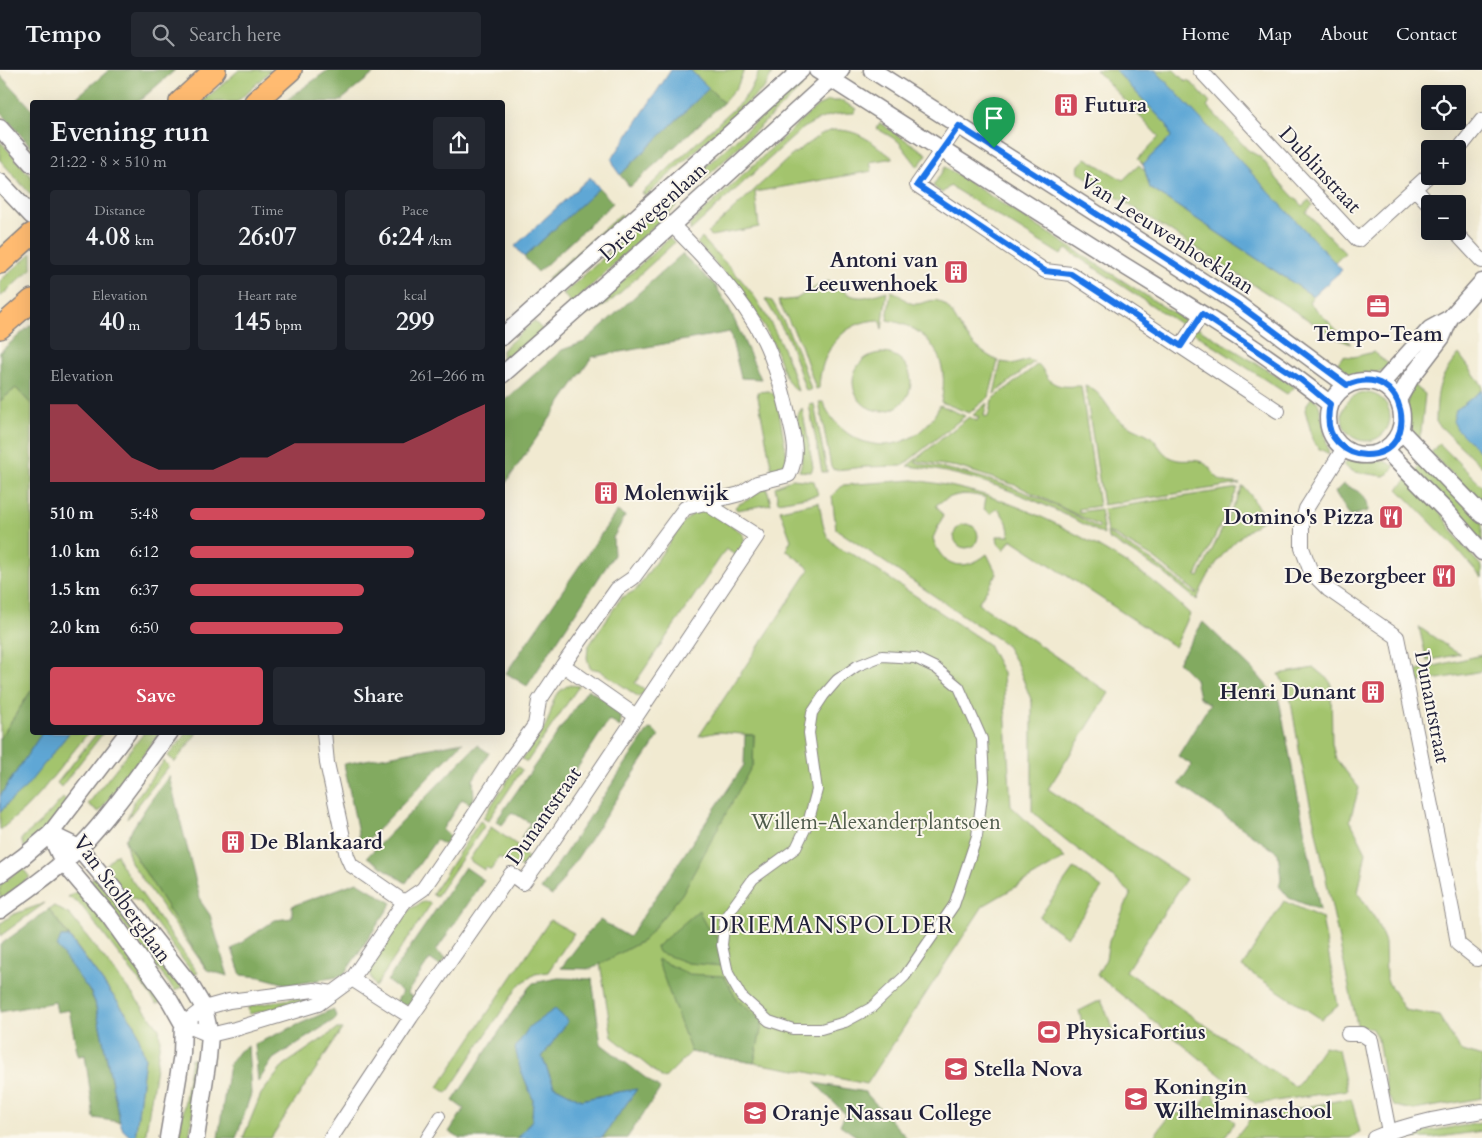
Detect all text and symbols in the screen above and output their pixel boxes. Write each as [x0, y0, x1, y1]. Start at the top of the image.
search box [131, 12, 481, 57]
text: Tempo [25, 18, 101, 51]
icon: search [149, 21, 177, 49]
text: Search here [189, 22, 281, 48]
text: Home [1182, 22, 1230, 47]
text: Map [1258, 22, 1292, 47]
text: About [1320, 22, 1368, 47]
text: Contact [1396, 22, 1457, 47]
map controls [1421, 85, 1466, 240]
button: locate [1421, 85, 1466, 130]
place label: Futura [1084, 91, 1148, 120]
building icon: Futura [1053, 92, 1079, 118]
pin [973, 97, 1015, 148]
icon: arrive [980, 104, 1008, 132]
text: Evening run [50, 113, 209, 151]
button: share [433, 117, 485, 169]
street label: Dublinstraat [1272, 120, 1368, 220]
button: + [1421, 140, 1466, 185]
text: 21:22 · 8 × 510 m [50, 151, 167, 173]
street label: Driewegenlaan [593, 156, 713, 268]
street label: Van Leeuwenhoeklaan [1074, 167, 1260, 301]
button: − [1421, 195, 1466, 240]
text: Distance [94, 201, 145, 220]
text: Time [251, 201, 284, 220]
text: Pace [402, 201, 429, 220]
text: 4.08 [85, 220, 131, 254]
text: 26:07 [238, 220, 297, 254]
text: 6:24 [379, 220, 424, 254]
text: km [131, 231, 154, 250]
text: /km [424, 231, 452, 250]
place label: Antoni van Leeuwenhoek [805, 246, 938, 299]
building icon: Antoni van Leeuwenhoek [943, 259, 969, 285]
text: Elevation [92, 286, 148, 305]
text: Heart rate [238, 286, 297, 305]
text: kcal [403, 286, 427, 305]
office icon: Tempo-Team [1365, 293, 1391, 319]
text: 40 [99, 305, 125, 339]
text: 145 [233, 305, 271, 339]
text: 299 [396, 305, 434, 339]
text: m [125, 316, 140, 335]
text: bpm [271, 316, 302, 335]
place label: Tempo-Team [1313, 320, 1443, 349]
text: Elevation [50, 365, 114, 387]
text: 261–266 m [409, 365, 485, 387]
place label: Molenwijk [624, 479, 729, 508]
building icon: Molenwijk [593, 480, 619, 506]
text: 510 m [50, 503, 94, 525]
text: 5:48 [130, 503, 159, 525]
place label: Domino's Pizza [1224, 503, 1375, 532]
restaurant icon: Domino's Pizza [1378, 504, 1404, 530]
text: 1.0 km [50, 541, 100, 563]
text: 6:12 [130, 541, 159, 563]
place label: De Bezorgbeer [1284, 562, 1427, 591]
restaurant icon: De Bezorgbeer [1431, 563, 1457, 589]
text: 1.5 km [50, 579, 100, 601]
text: 6:37 [130, 579, 159, 601]
text: 2.0 km [50, 617, 100, 639]
text: 6:50 [130, 617, 159, 639]
street label: Dunantstraat [1407, 648, 1457, 766]
button: Save [50, 667, 263, 725]
button: Share [273, 667, 485, 725]
place label: Henri Dunant [1220, 678, 1357, 707]
building icon: Henri Dunant [1360, 679, 1386, 705]
street label: Dunantstraat [499, 761, 589, 871]
park label: Willem-Alexanderplantsoen [750, 808, 1001, 837]
place label: De Blankaard [250, 828, 383, 857]
street label: Van Stolberglaan [66, 829, 178, 969]
building icon: De Blankaard [220, 829, 246, 855]
district label: DRIEMANSPOLDER [709, 909, 955, 942]
place label: PhysicaFortius [1066, 1018, 1206, 1047]
sports icon: PhysicaFortius [1036, 1019, 1062, 1045]
place label: Stella Nova [974, 1055, 1083, 1084]
school or university icon: Stella Nova [943, 1056, 969, 1082]
place label: Koningin Wilhelminaschool [1153, 1073, 1332, 1126]
school or university icon: Koningin Wilhelminaschool [1123, 1086, 1149, 1112]
place label: Oranje Nassau College [772, 1099, 992, 1128]
school or university icon: Oranje Nassau College [742, 1100, 768, 1126]

